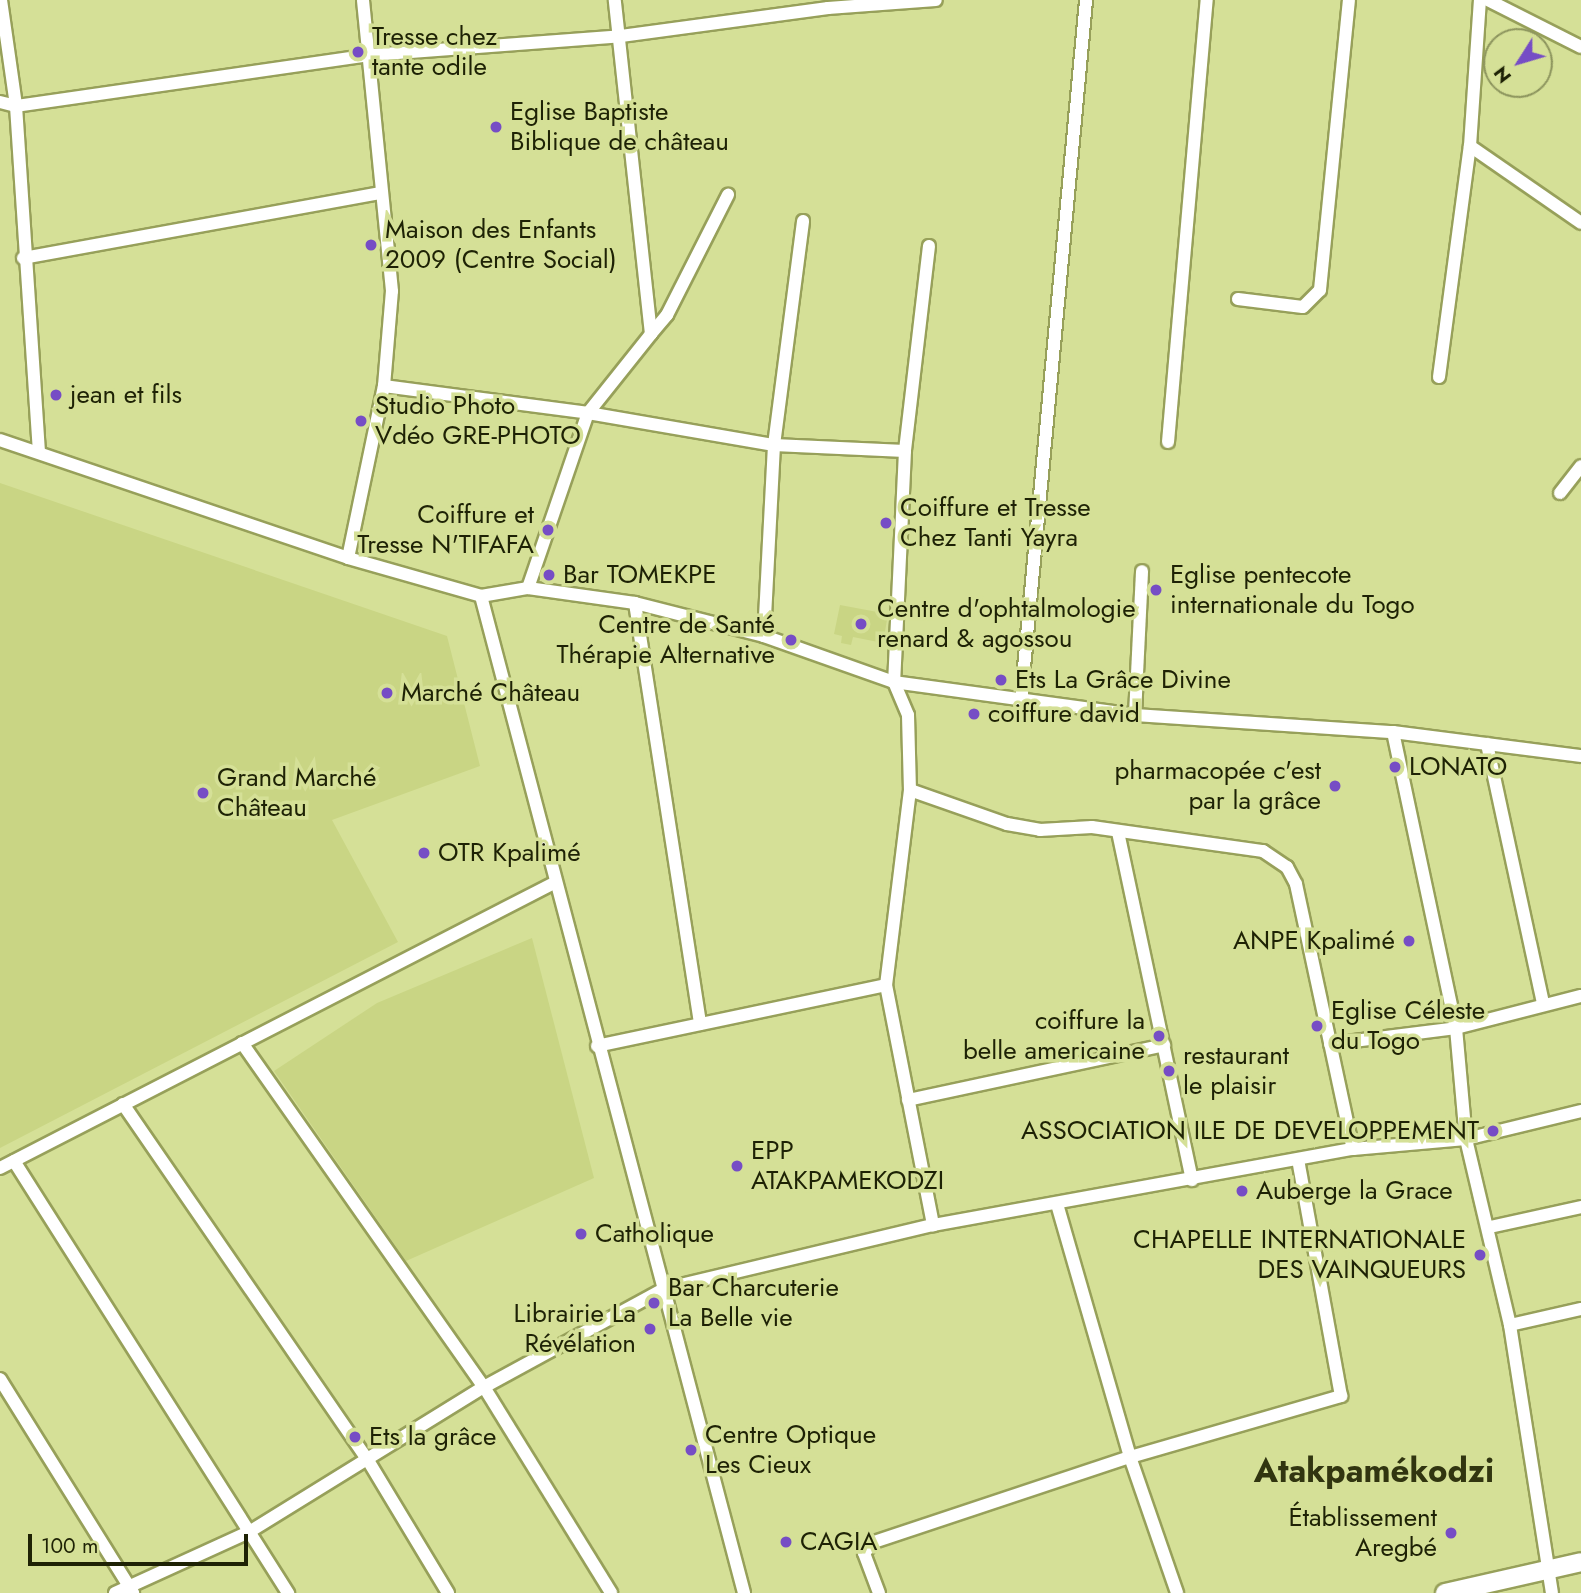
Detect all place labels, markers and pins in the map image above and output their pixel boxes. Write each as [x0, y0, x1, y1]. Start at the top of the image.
place label: Tresse chez tante odile [372, 21, 497, 82]
marker: Tresse chez tante odile [350, 44, 366, 60]
place label: Eglise Baptiste Biblique de château [510, 96, 729, 158]
marker: Eglise Baptiste Biblique de château [488, 119, 504, 135]
place label: Maison des Enfants 2009 (Centre Social) [385, 214, 617, 276]
marker: Maison des Enfants 2009 (Centre Social) [363, 237, 379, 253]
place label: jean et fils [70, 379, 182, 411]
marker: jean et fils [48, 387, 64, 403]
place label: Studio Photo Vdéo GRE-PHOTO [375, 390, 581, 452]
marker: Studio Photo Vdéo GRE-PHOTO [353, 413, 369, 429]
place label: Coiffure et Tresse Chez Tanti Yayra [900, 492, 1091, 554]
place label: Coiffure et Tresse N'TIFAFA [357, 499, 534, 560]
marker: Coiffure et Tresse Chez Tanti Yayra [878, 515, 894, 531]
marker: Coiffure et Tresse N'TIFAFA [540, 522, 556, 538]
place label: Bar TOMEKPE [563, 559, 717, 591]
place label: Eglise pentecote internationale du Togo [1170, 559, 1415, 620]
marker: Bar TOMEKPE [541, 567, 557, 583]
marker: Eglise pentecote internationale du Togo [1148, 582, 1164, 598]
place label: Centre d'ophtalmologie renard & agossou [877, 593, 1136, 654]
place label: Centre de Santé Thérapie Alternative [556, 609, 775, 670]
marker: Centre d'ophtalmologie renard & agossou [851, 614, 871, 634]
marker: Centre de Santé Thérapie Alternative [781, 630, 801, 650]
place label: Ets La Grâce Divine [1015, 664, 1231, 696]
marker: Ets La Grâce Divine [993, 672, 1009, 688]
place label: Marché Château [401, 677, 580, 709]
marker: Marché Château [379, 685, 395, 701]
place label: coiffure david [988, 698, 1140, 730]
marker: coiffure david [966, 706, 982, 722]
place label: LONATO [1409, 751, 1507, 783]
place label: pharmacopée c'est par la grâce [1114, 755, 1321, 816]
marker: LONATO [1387, 759, 1403, 775]
place label: Grand Marché Château [217, 762, 376, 824]
marker: pharmacopée c'est par la grâce [1327, 778, 1343, 794]
marker: Grand Marché Château [195, 785, 211, 801]
place label: OTR Kpalimé [438, 837, 581, 869]
marker: OTR Kpalimé [416, 845, 432, 861]
place label: ANPE Kpalimé [1233, 925, 1395, 957]
marker: ANPE Kpalimé [1401, 933, 1417, 949]
place label: Eglise Céleste du Togo [1331, 995, 1485, 1056]
place label: coiffure la belle americaine [963, 1005, 1145, 1066]
marker: Eglise Céleste du Togo [1309, 1018, 1325, 1034]
marker: coiffure la belle americaine [1151, 1028, 1167, 1044]
place label: restaurant le plaisir [1183, 1040, 1289, 1102]
marker: restaurant le plaisir [1161, 1063, 1177, 1079]
place label: ASSOCIATION ILE DE DEVELOPPEMENT [1021, 1115, 1479, 1147]
marker: ASSOCIATION ILE DE DEVELOPPEMENT [1485, 1123, 1501, 1139]
place label: EPP ATAKPAMEKODZI [751, 1135, 944, 1196]
marker: EPP ATAKPAMEKODZI [729, 1158, 745, 1174]
place label: Auberge la Grace [1256, 1175, 1453, 1207]
marker: Auberge la Grace [1234, 1183, 1250, 1199]
place label: Catholique [595, 1218, 714, 1250]
place label: CHAPELLE INTERNATIONALE DES VAINQUEURS [1133, 1224, 1466, 1286]
marker: Catholique [573, 1226, 589, 1242]
marker: CHAPELLE INTERNATIONALE DES VAINQUEURS [1472, 1247, 1488, 1263]
place label: Bar Charcuterie La Belle vie [668, 1272, 839, 1334]
marker: Bar Charcuterie La Belle vie [646, 1295, 662, 1311]
place label: Librairie La Révélation [513, 1298, 636, 1360]
marker: Librairie La Révélation [642, 1321, 658, 1337]
place label: Centre Optique Les Cieux [705, 1419, 876, 1480]
place label: Ets la grâce [369, 1421, 496, 1453]
marker: Ets la grâce [347, 1429, 363, 1445]
marker: Centre Optique Les Cieux [683, 1442, 699, 1458]
place label: Établissement Aregbé [1288, 1502, 1437, 1564]
marker: Établissement Aregbé [1443, 1525, 1459, 1541]
place label: CAGIA [800, 1526, 877, 1558]
marker: CAGIA [778, 1534, 794, 1550]

